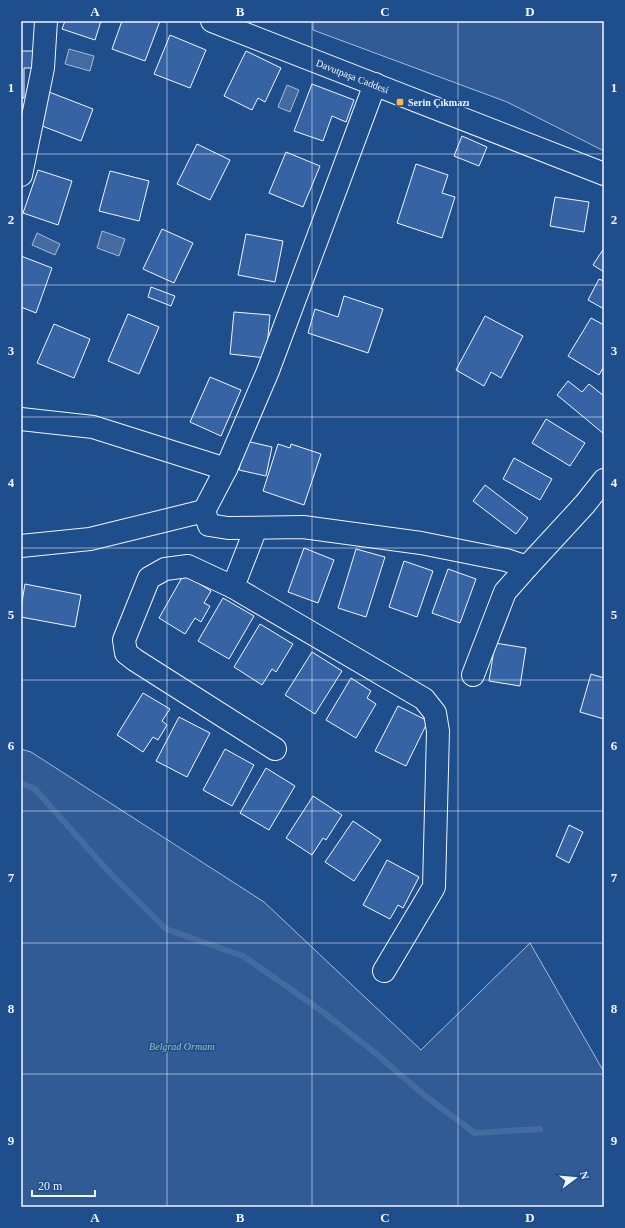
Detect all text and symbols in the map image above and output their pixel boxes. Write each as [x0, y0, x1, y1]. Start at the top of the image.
text: A [90, 4, 100, 19]
text: B [236, 4, 245, 19]
text: C [380, 4, 390, 19]
text: D [525, 4, 535, 19]
street label: Davutpaşa Caddesi [315, 57, 391, 95]
text: 1 [8, 80, 14, 95]
text: 1 [611, 80, 617, 95]
marker: Serin Çıkmazı [395, 97, 405, 107]
place label: Serin Çıkmazı [408, 97, 470, 108]
text: 2 [8, 212, 14, 227]
text: 2 [611, 212, 617, 227]
text: 3 [8, 343, 15, 358]
text: 3 [611, 343, 618, 358]
text: 4 [8, 475, 15, 490]
text: 4 [611, 475, 618, 490]
text: 5 [8, 607, 15, 622]
text: 5 [611, 607, 618, 622]
text: 6 [8, 738, 15, 753]
text: 6 [611, 738, 618, 753]
text: 7 [8, 870, 15, 885]
text: 7 [611, 870, 618, 885]
text: 8 [8, 1001, 15, 1016]
text: 8 [611, 1001, 618, 1016]
park label: Belgrad Ormanı [149, 1041, 215, 1052]
text: 9 [8, 1133, 15, 1148]
text: 9 [611, 1133, 618, 1148]
north arrow [555, 1158, 595, 1198]
text: N [578, 1170, 591, 1181]
scale bar [32, 1172, 95, 1198]
text: 20 m [38, 1179, 63, 1193]
text: A [90, 1210, 100, 1225]
text: B [236, 1210, 245, 1225]
text: C [380, 1210, 390, 1225]
text: D [525, 1210, 535, 1225]

